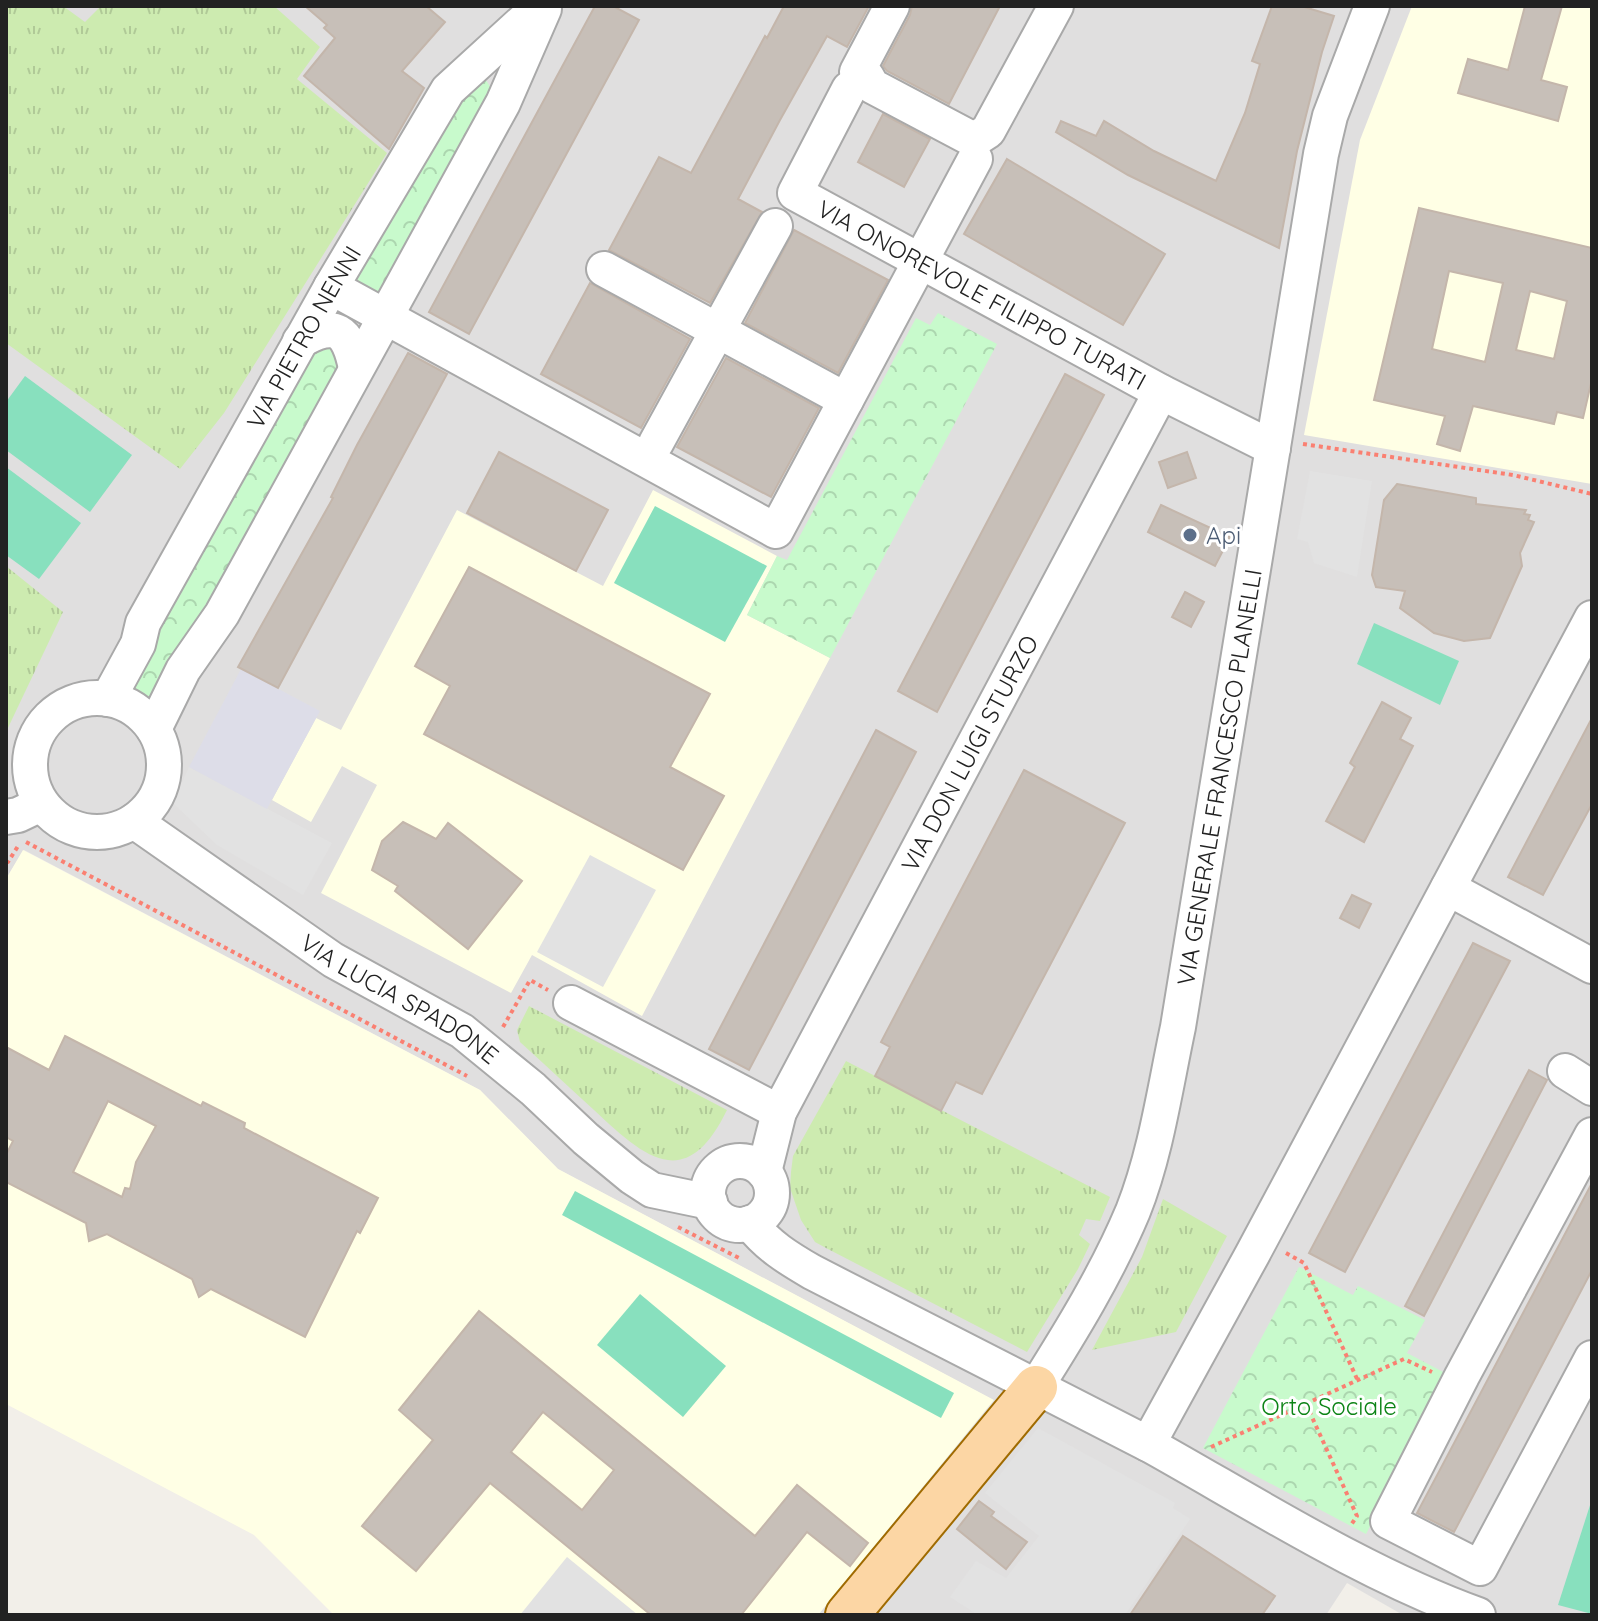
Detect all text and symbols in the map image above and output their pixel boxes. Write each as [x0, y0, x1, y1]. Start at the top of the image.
street label: VIA ONOREVOLE FILIPPO TURATI [812, 193, 1152, 396]
street label: VIA PIETRO NENNI [240, 240, 367, 434]
place label: Api [1206, 520, 1241, 550]
marker: Api [1181, 526, 1199, 544]
street label: VIA GENERALE FRANCESCO PLANELLI [1170, 567, 1268, 988]
street label: VIA DON LUIGI STURZO [894, 630, 1044, 877]
street label: VIA LUCIA SPADONE [295, 927, 505, 1070]
park label: Orto Sociale [1261, 1391, 1397, 1421]

